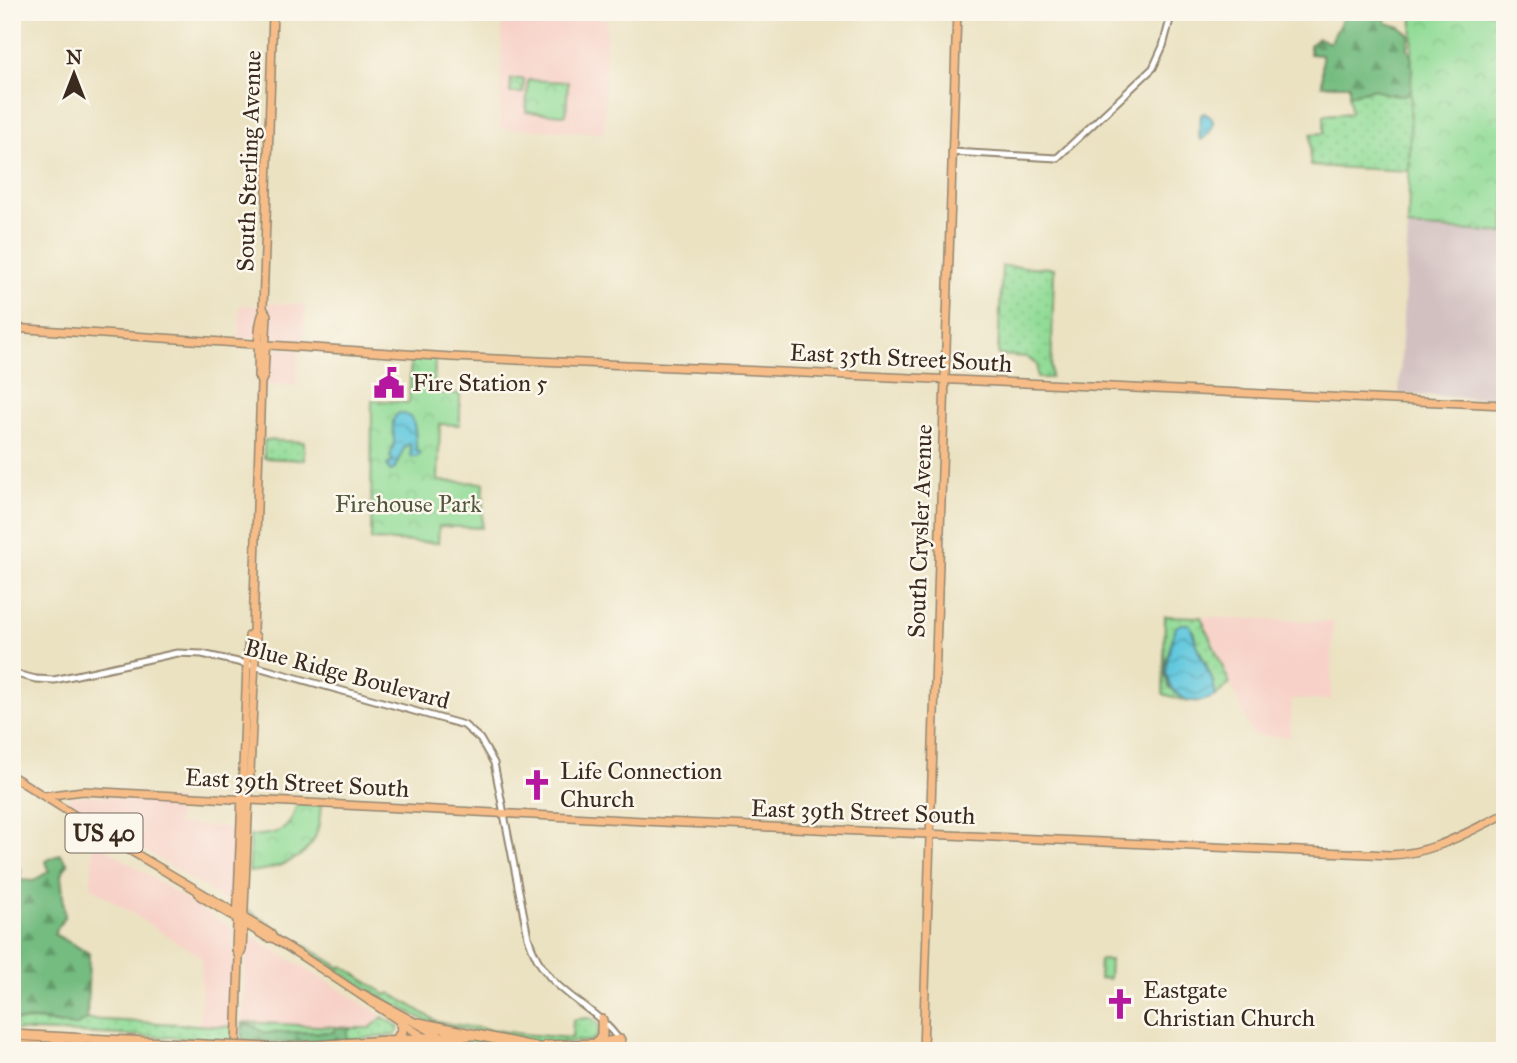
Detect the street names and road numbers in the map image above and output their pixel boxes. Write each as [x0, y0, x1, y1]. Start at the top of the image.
street label: South Sterling Avenue [230, 50, 268, 272]
street label: East 35th Street South [789, 337, 1013, 379]
street label: South Crysler Avenue [901, 424, 939, 638]
street label: Blue Ridge Boulevard [241, 632, 453, 716]
street label: East 39th Street South [184, 762, 410, 804]
street label: East 39th Street South [750, 793, 976, 831]
road number: US 40 [66, 814, 142, 852]

